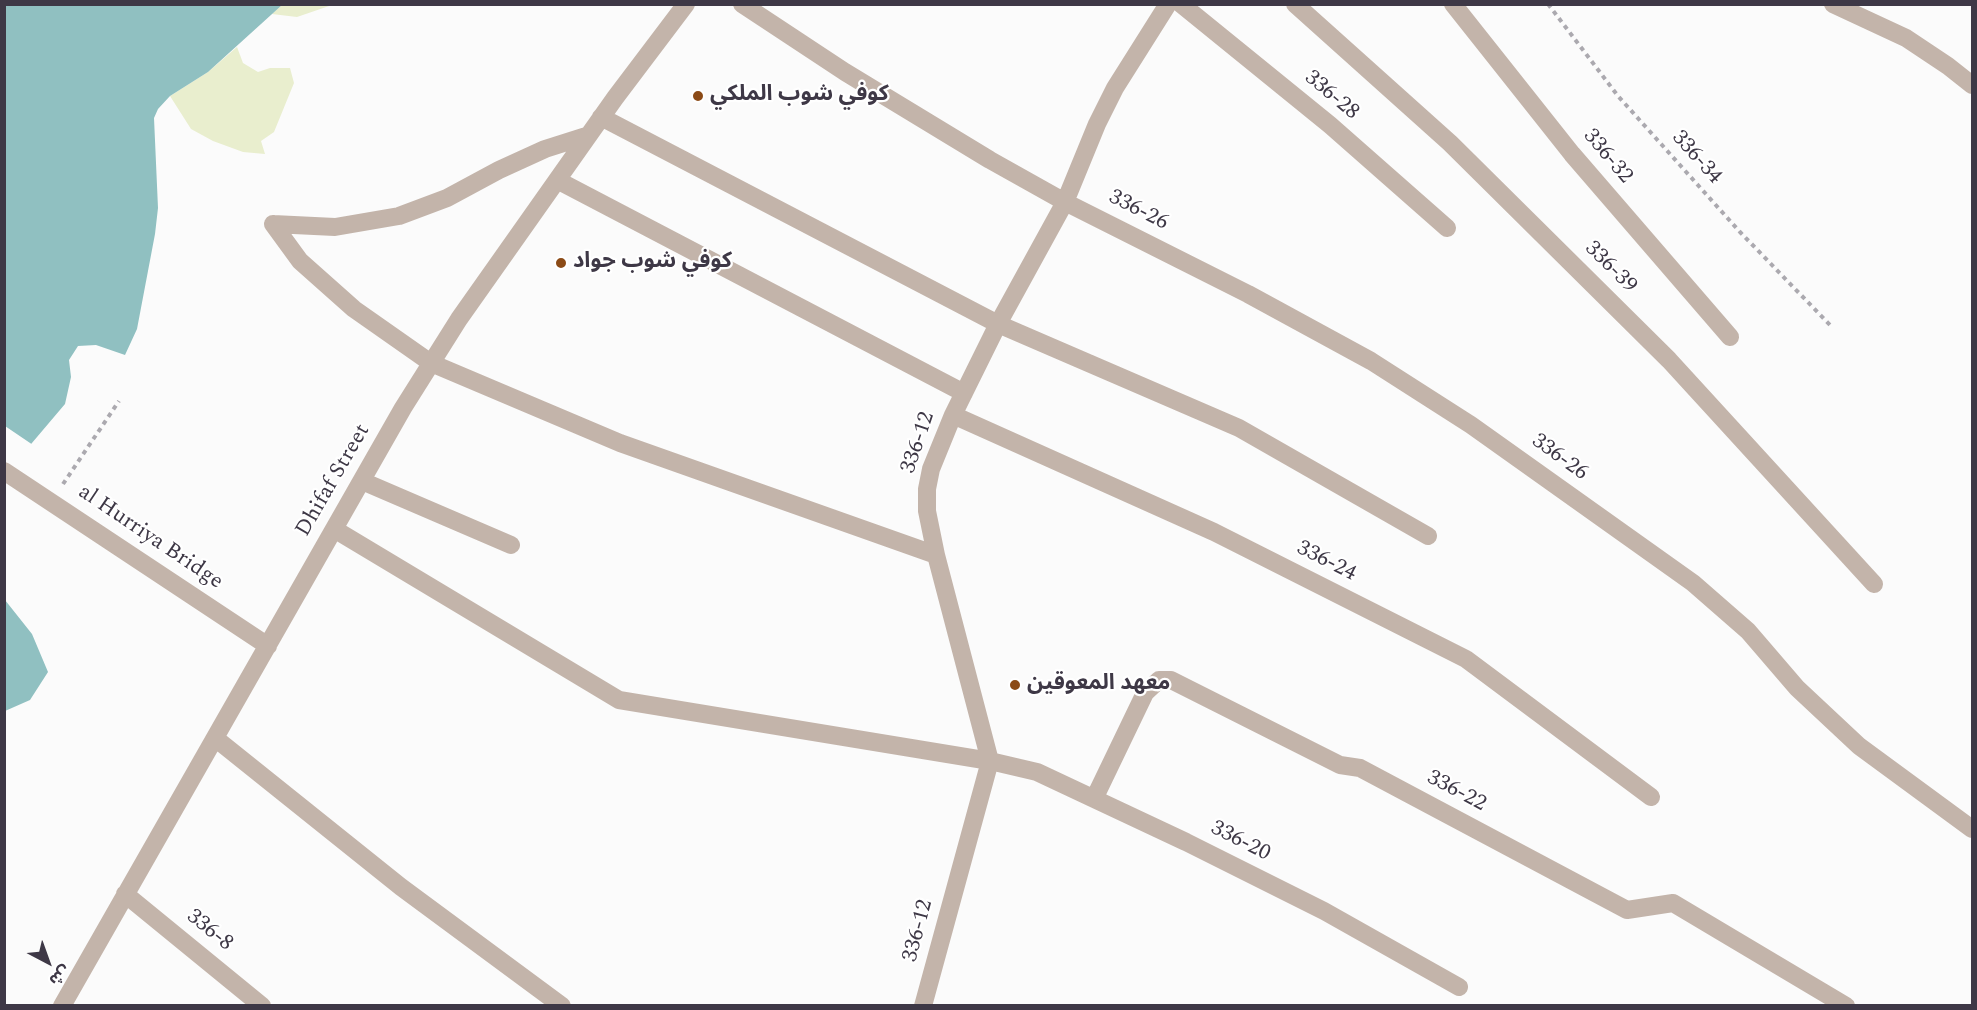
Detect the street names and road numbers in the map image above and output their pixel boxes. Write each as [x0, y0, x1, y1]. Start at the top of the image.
street label: 336-28 [1298, 66, 1364, 126]
street label: 336-32 [1577, 124, 1637, 190]
street label: 336-34 [1665, 126, 1727, 190]
street label: 336-26 [1104, 185, 1172, 237]
street label: 336-39 [1578, 236, 1642, 300]
street label: 336-12 [896, 409, 942, 477]
street label: Dhifaf Street [291, 420, 377, 542]
street label: 336-26 [1526, 429, 1592, 487]
street label: al Hurriya Bridge [73, 480, 227, 596]
street label: 336-24 [1292, 536, 1360, 588]
street label: 336-22 [1422, 765, 1490, 819]
street label: 336-20 [1206, 816, 1274, 868]
street label: 336-12 [898, 897, 940, 965]
street label: 336-8 [180, 904, 238, 958]

